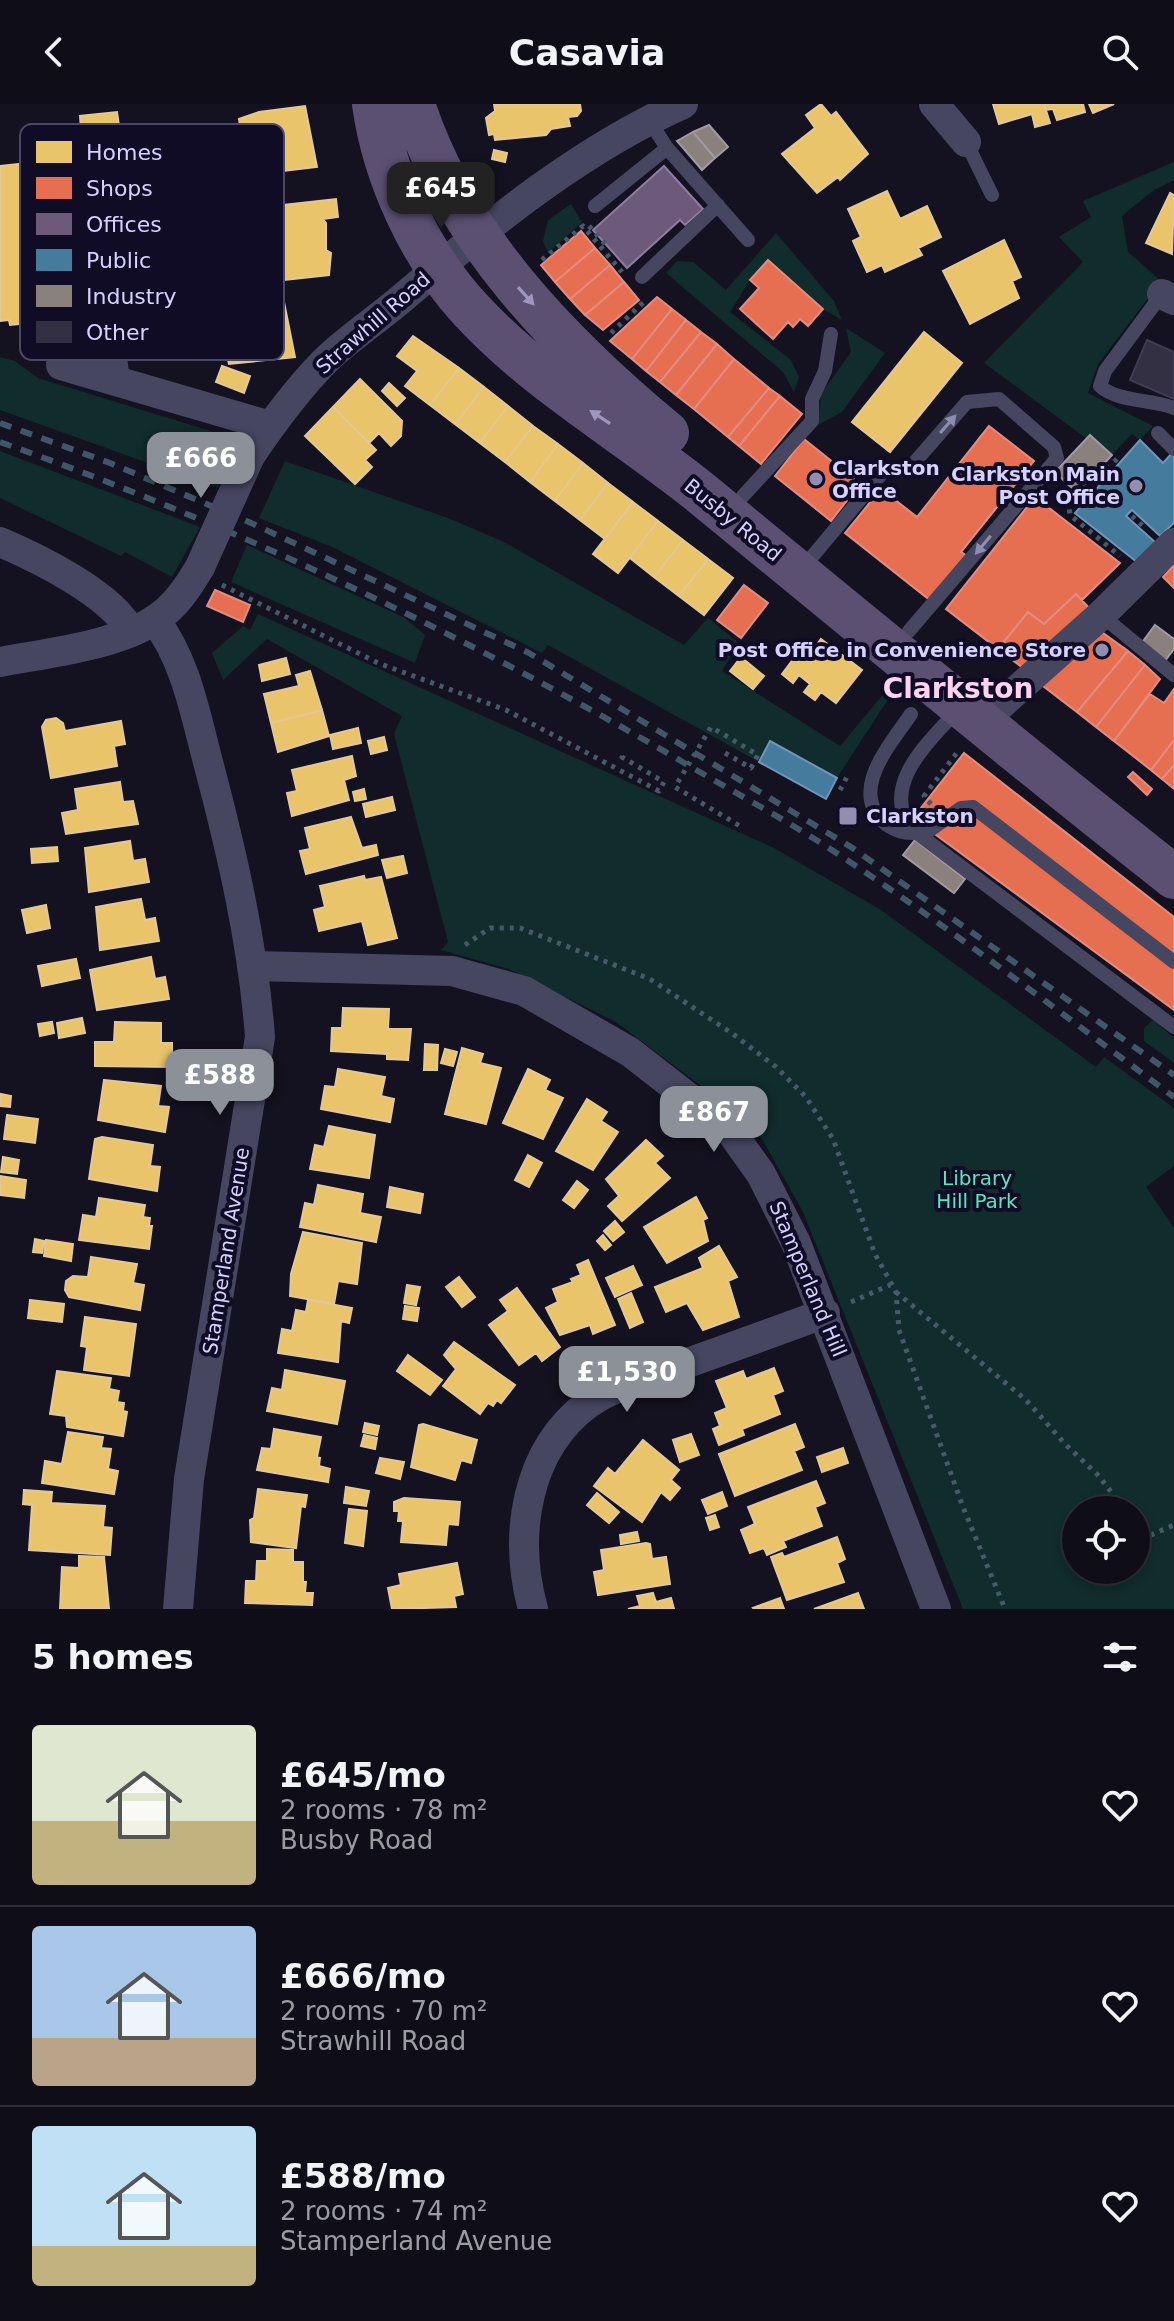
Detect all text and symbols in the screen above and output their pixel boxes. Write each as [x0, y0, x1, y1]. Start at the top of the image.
icon: back [32, 30, 76, 74]
icon: search [1098, 30, 1142, 74]
text: Casavia [509, 32, 665, 73]
legend [20, 124, 284, 360]
text: Homes [86, 140, 162, 165]
pin: £645 [394, 162, 488, 230]
text: £645 [405, 173, 477, 203]
text: Shops [86, 176, 153, 201]
text: Offices [86, 212, 162, 237]
text: Public [86, 248, 151, 273]
street label: Strawhill Road [311, 267, 435, 379]
text: Industry [86, 284, 177, 309]
one-way arrow [517, 286, 535, 305]
text: Other [86, 320, 149, 345]
one-way arrow [589, 409, 610, 424]
one-way arrow [939, 415, 956, 435]
pin: £666 [154, 432, 248, 500]
text: £666 [165, 443, 237, 473]
place label: Clarkston Office [832, 456, 940, 503]
place label: Clarkston Main Post Office [951, 462, 1120, 509]
marker: Clarkston Office [807, 470, 825, 488]
street label: Busby Road [680, 474, 786, 566]
marker: Clarkston Main Post Office [1127, 477, 1145, 495]
one-way arrow [975, 534, 992, 554]
place label: Post Office in Convenience Store [718, 638, 1086, 662]
marker: Post Office in Convenience Store [1093, 641, 1111, 659]
district label: Clarkston [883, 672, 1033, 705]
place label: Clarkston [866, 804, 974, 828]
marker: Clarkston [837, 805, 859, 827]
pin: £588 [173, 1049, 267, 1117]
text: £588 [184, 1060, 256, 1090]
pin: £867 [667, 1086, 761, 1154]
text: £867 [678, 1097, 750, 1127]
street label: Stamperland Avenue [198, 1146, 254, 1356]
park label: Library Hill Park [936, 1166, 1018, 1213]
street label: Stamperland Hill [764, 1198, 852, 1360]
pin: £1,530 [562, 1346, 692, 1414]
text: £1,530 [577, 1357, 677, 1387]
map controls [1062, 1496, 1150, 1584]
button: locate [1062, 1496, 1150, 1584]
icon: filters [1098, 1635, 1142, 1679]
text: 5 homes [32, 1637, 194, 1677]
text: £645/mo [280, 1755, 446, 1795]
icon: home [96, 1757, 192, 1853]
icon: heart [1098, 1783, 1142, 1827]
text: 2 rooms · 78 m² [280, 1795, 488, 1825]
text: Busby Road [280, 1825, 433, 1855]
text: £666/mo [280, 1956, 446, 1996]
icon: home [96, 1958, 192, 2054]
icon: heart [1098, 1984, 1142, 2028]
text: 2 rooms · 70 m² [280, 1996, 488, 2026]
text: Strawhill Road [280, 2026, 466, 2056]
text: £588/mo [280, 2156, 446, 2196]
icon: home [96, 2158, 192, 2254]
icon: heart [1098, 2184, 1142, 2228]
text: 2 rooms · 74 m² [280, 2196, 488, 2226]
text: Stamperland Avenue [280, 2226, 552, 2256]

